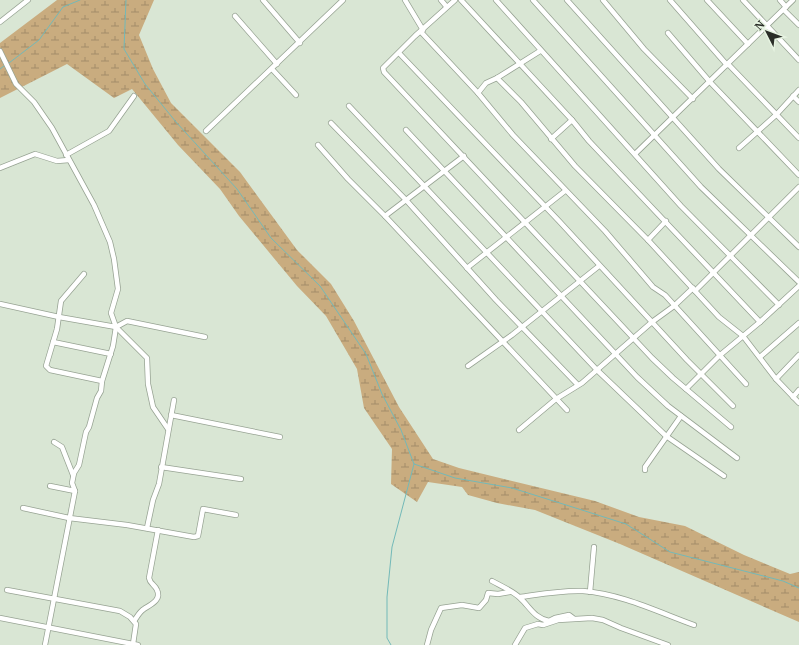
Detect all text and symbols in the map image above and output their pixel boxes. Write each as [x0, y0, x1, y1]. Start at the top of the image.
north arrow [747, 12, 787, 52]
text: N [752, 17, 768, 33]

